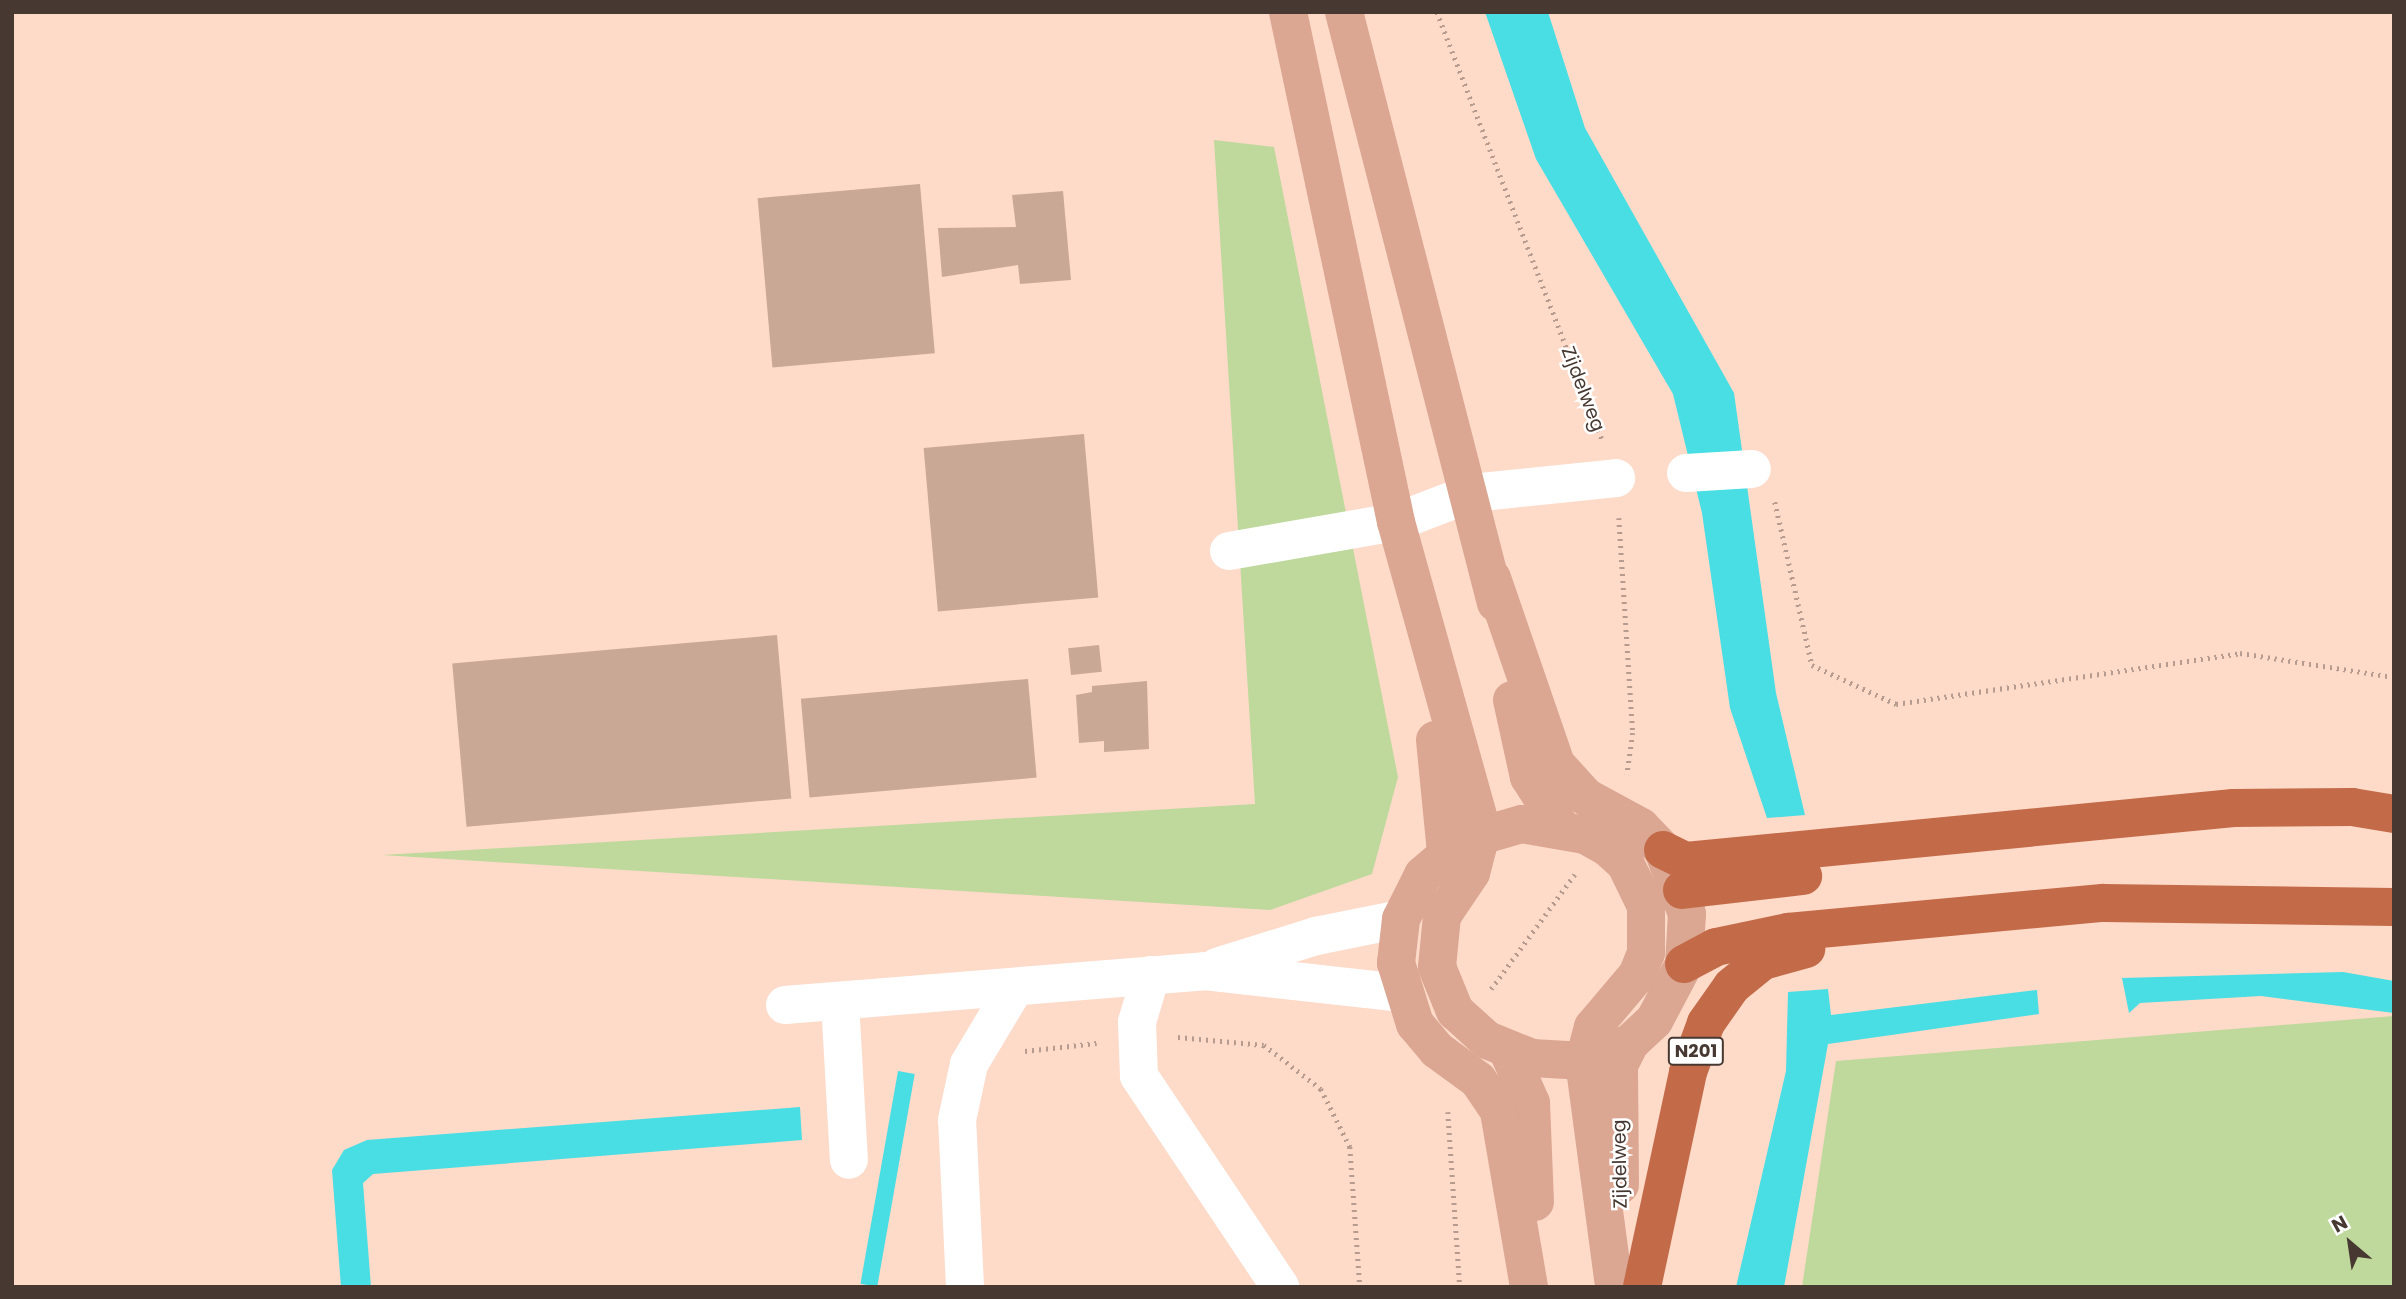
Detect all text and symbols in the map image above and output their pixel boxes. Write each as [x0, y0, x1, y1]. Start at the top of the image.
street label: Zijdelweg [1556, 343, 1610, 435]
road number: N201 [1666, 1036, 1726, 1066]
street label: Zijdelweg [1608, 1119, 1632, 1209]
north arrow [2315, 1208, 2385, 1278]
text: N [2327, 1209, 2352, 1239]

